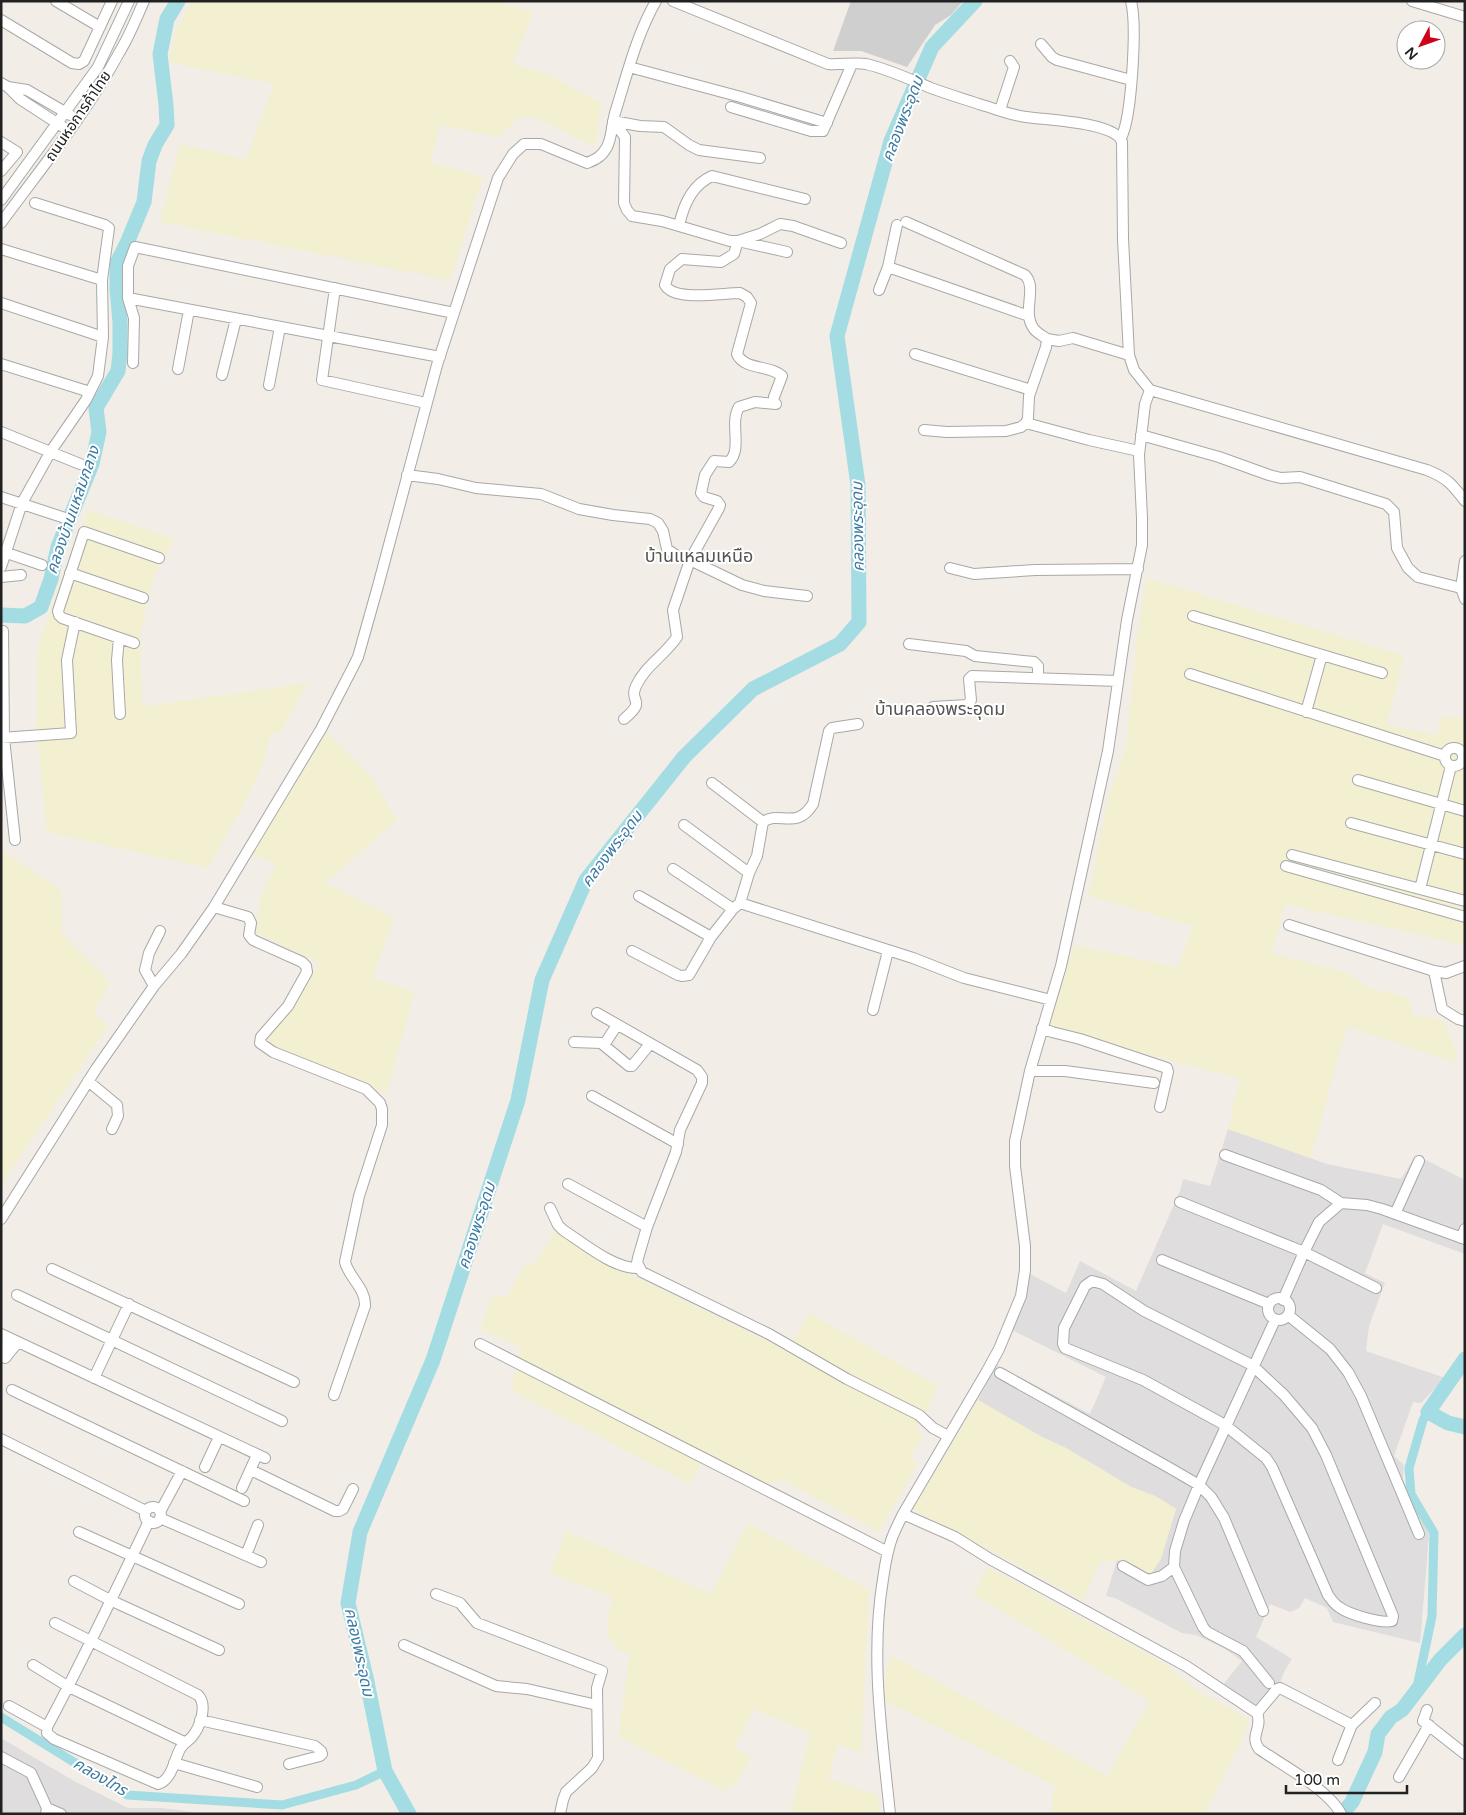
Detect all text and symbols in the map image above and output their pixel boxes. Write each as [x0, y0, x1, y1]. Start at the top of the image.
north arrow [1396, 20, 1446, 70]
text: N [1401, 43, 1422, 63]
street label: ถนนหอการค้าไทย [41, 67, 115, 165]
water label: คลองพระอุดม [878, 72, 929, 165]
water label: คลองบ้านแหลมกลาง [42, 442, 105, 577]
water label: คลองพระอุดม [847, 481, 869, 572]
district label: บ้านแหลมเหนือ [645, 545, 753, 567]
district label: บ้านคลองพระอุดม [875, 698, 1005, 720]
water label: คลองพระอุดม [577, 806, 648, 891]
water label: คลองพระอุดม [454, 1179, 501, 1272]
water label: คลองพระอุดม [340, 1606, 378, 1699]
water label: คลองไทร [69, 1754, 132, 1801]
scale bar [1286, 1762, 1407, 1794]
text: 100 m [1294, 1771, 1340, 1789]

